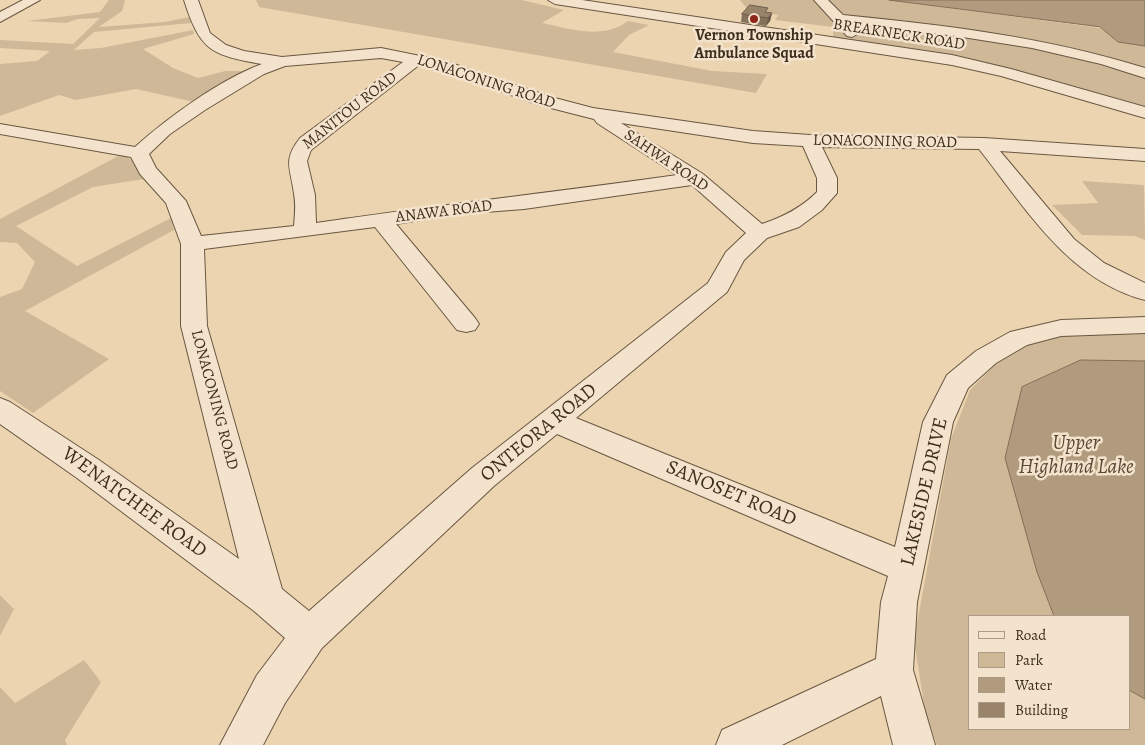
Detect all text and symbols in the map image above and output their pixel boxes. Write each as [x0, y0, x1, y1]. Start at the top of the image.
marker: Vernon Township Ambulance Squad [748, 13, 760, 25]
street label: BREAKNECK ROAD [832, 15, 966, 55]
place label: Vernon Township Ambulance Squad [694, 26, 814, 64]
street label: LONACONING ROAD [414, 51, 558, 113]
street label: MANITOU ROAD [299, 68, 401, 154]
street label: SAHWA ROAD [620, 126, 712, 196]
street label: LONACONING ROAD [813, 131, 957, 153]
street label: ANAWA ROAD [395, 197, 493, 227]
street label: LONACONING ROAD [186, 328, 242, 472]
street label: ONTEORA ROAD [476, 379, 602, 487]
street label: LAKESIDE DRIVE [896, 415, 954, 569]
water label: Upper Highland Lake [1018, 431, 1134, 481]
street label: WENATCHEE ROAD [57, 442, 211, 564]
street label: SANOSET ROAD [662, 456, 800, 532]
legend [968, 615, 1130, 730]
text: Road [1015, 625, 1046, 645]
text: Park [1015, 650, 1043, 670]
text: Water [1015, 675, 1052, 695]
text: Building [1015, 700, 1068, 720]

